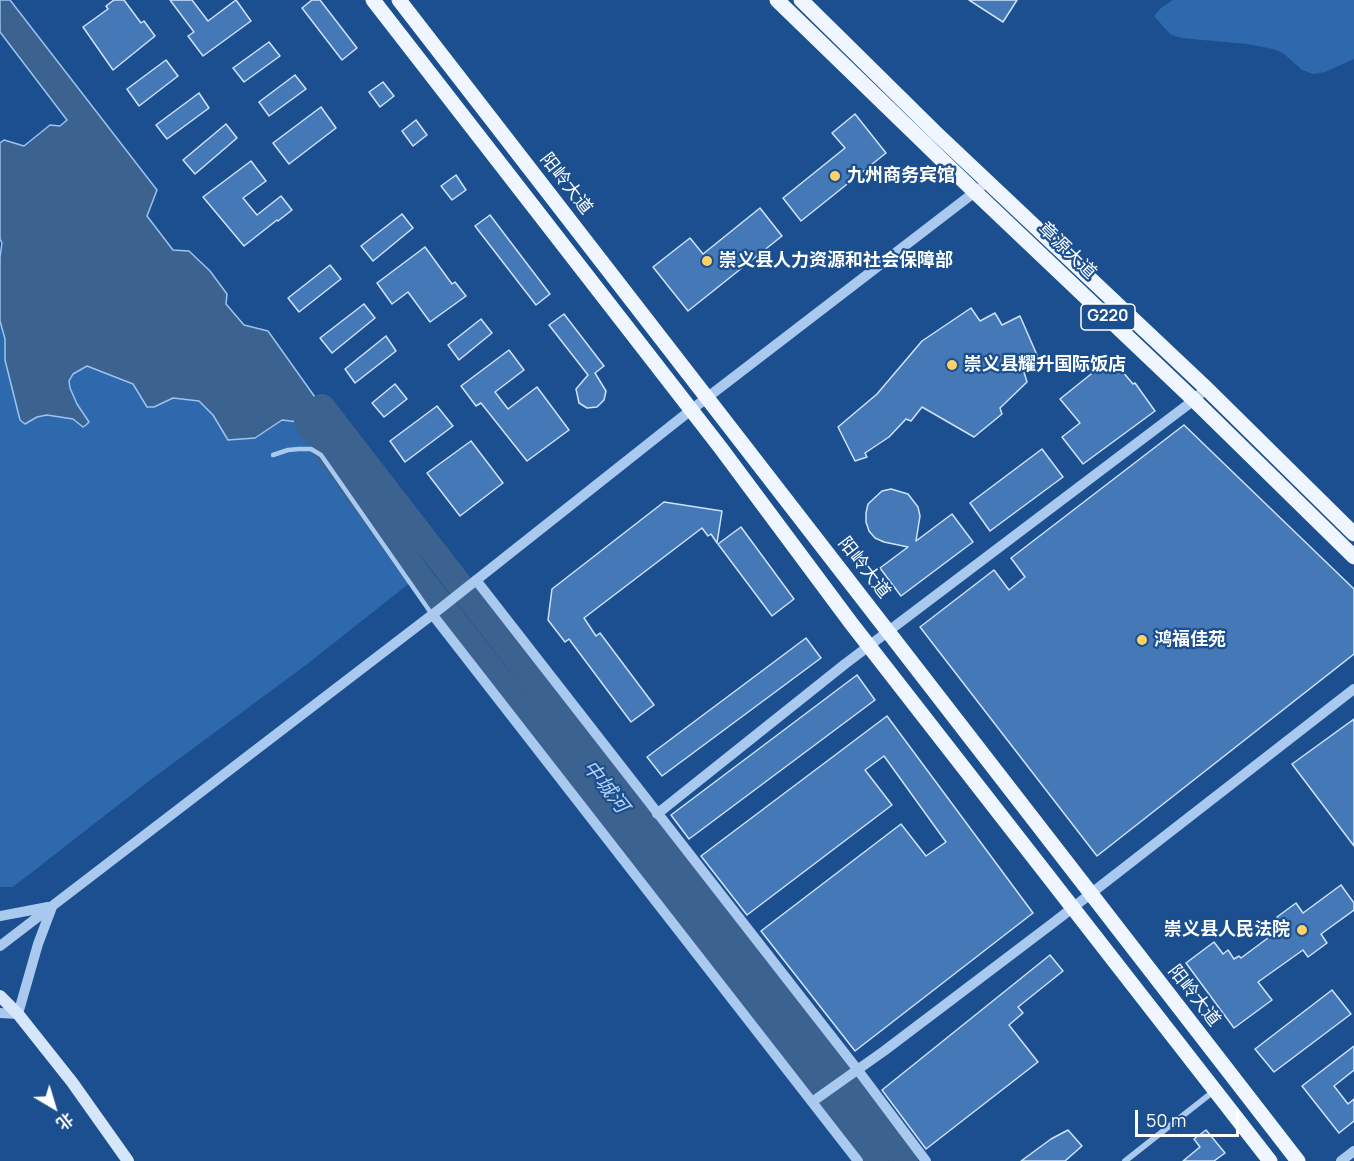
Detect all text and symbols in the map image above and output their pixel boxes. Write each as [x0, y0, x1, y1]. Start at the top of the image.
street label: 阳岭大道 [535, 149, 597, 219]
place label: 九州商务宾馆 [847, 165, 955, 187]
marker: 九州商务宾馆 [828, 169, 842, 183]
street label: 章源大道 [1034, 218, 1100, 284]
place label: 崇义县人力资源和社会保障部 [719, 250, 953, 272]
marker: 崇义县人力资源和社会保障部 [700, 254, 714, 268]
road number: G220 [1081, 304, 1135, 330]
place label: 崇义县耀升国际饭店 [964, 354, 1126, 376]
marker: 崇义县耀升国际饭店 [945, 358, 959, 372]
street label: 阳岭大道 [833, 533, 895, 603]
place label: 鸿福佳苑 [1154, 629, 1226, 651]
marker: 鸿福佳苑 [1135, 633, 1149, 647]
water label: 中城河 [577, 756, 633, 818]
place label: 崇义县人民法院 [1164, 919, 1290, 941]
marker: 崇义县人民法院 [1295, 923, 1309, 937]
street label: 阳岭大道 [1163, 961, 1225, 1031]
north arrow [24, 1077, 84, 1137]
scale bar [1138, 1098, 1242, 1136]
text: 北 [52, 1108, 78, 1135]
text: 50 m [1146, 1108, 1186, 1132]

